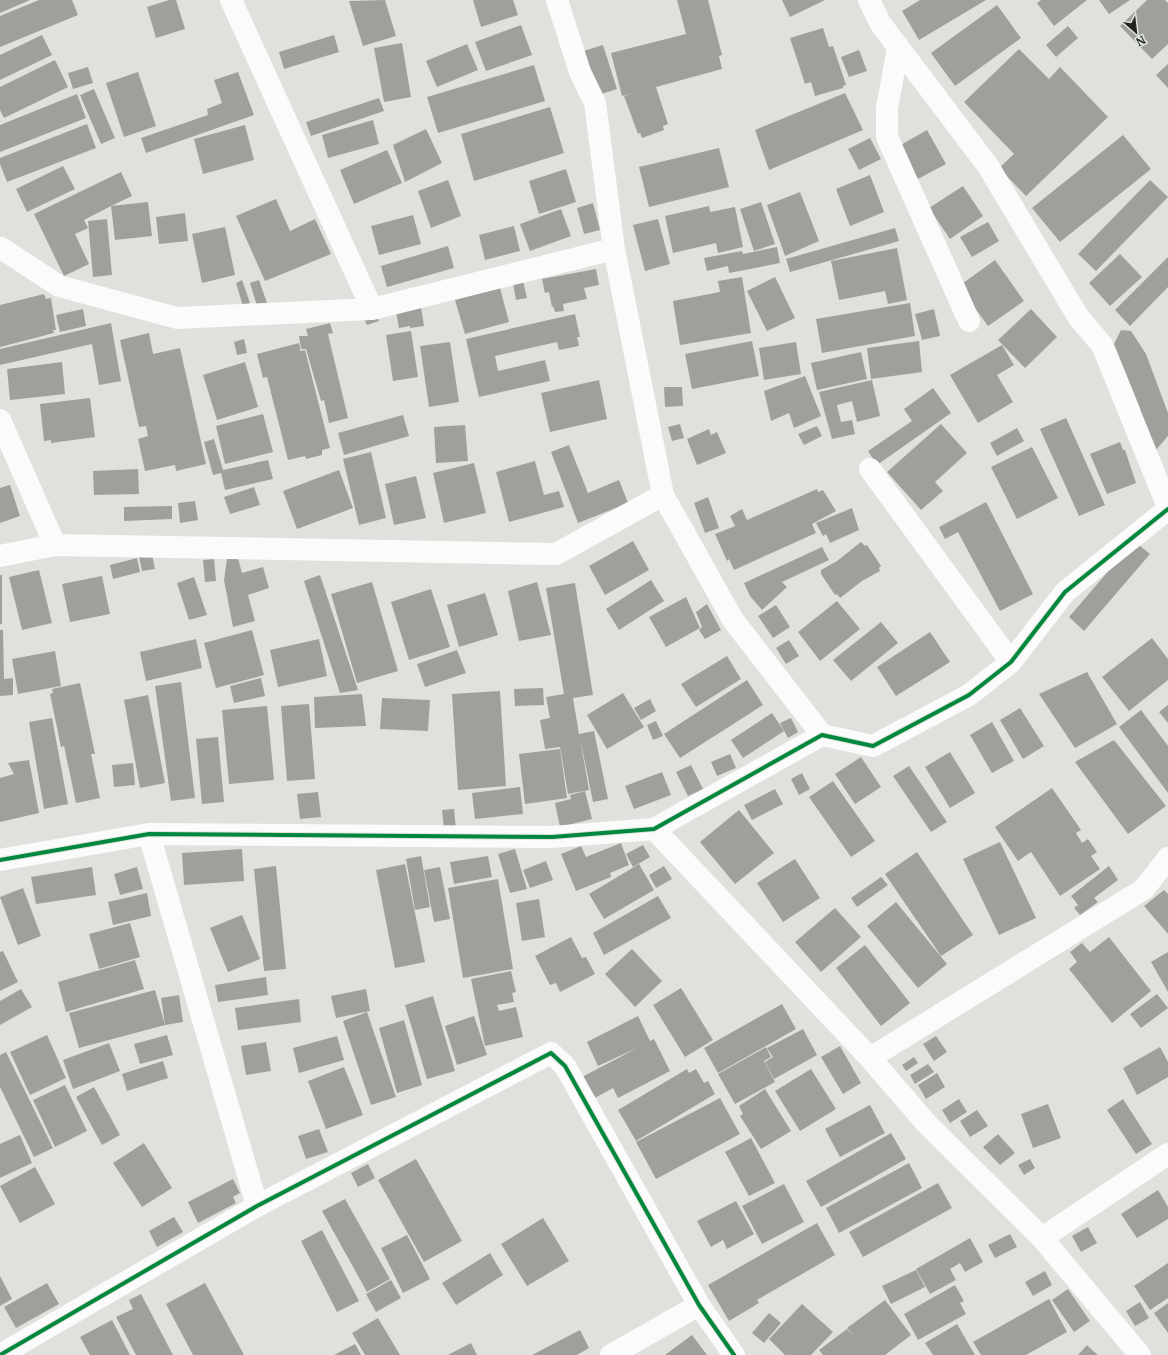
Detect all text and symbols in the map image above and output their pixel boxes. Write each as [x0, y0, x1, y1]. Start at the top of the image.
north arrow [1116, 12, 1156, 52]
text: N [1133, 33, 1148, 49]

